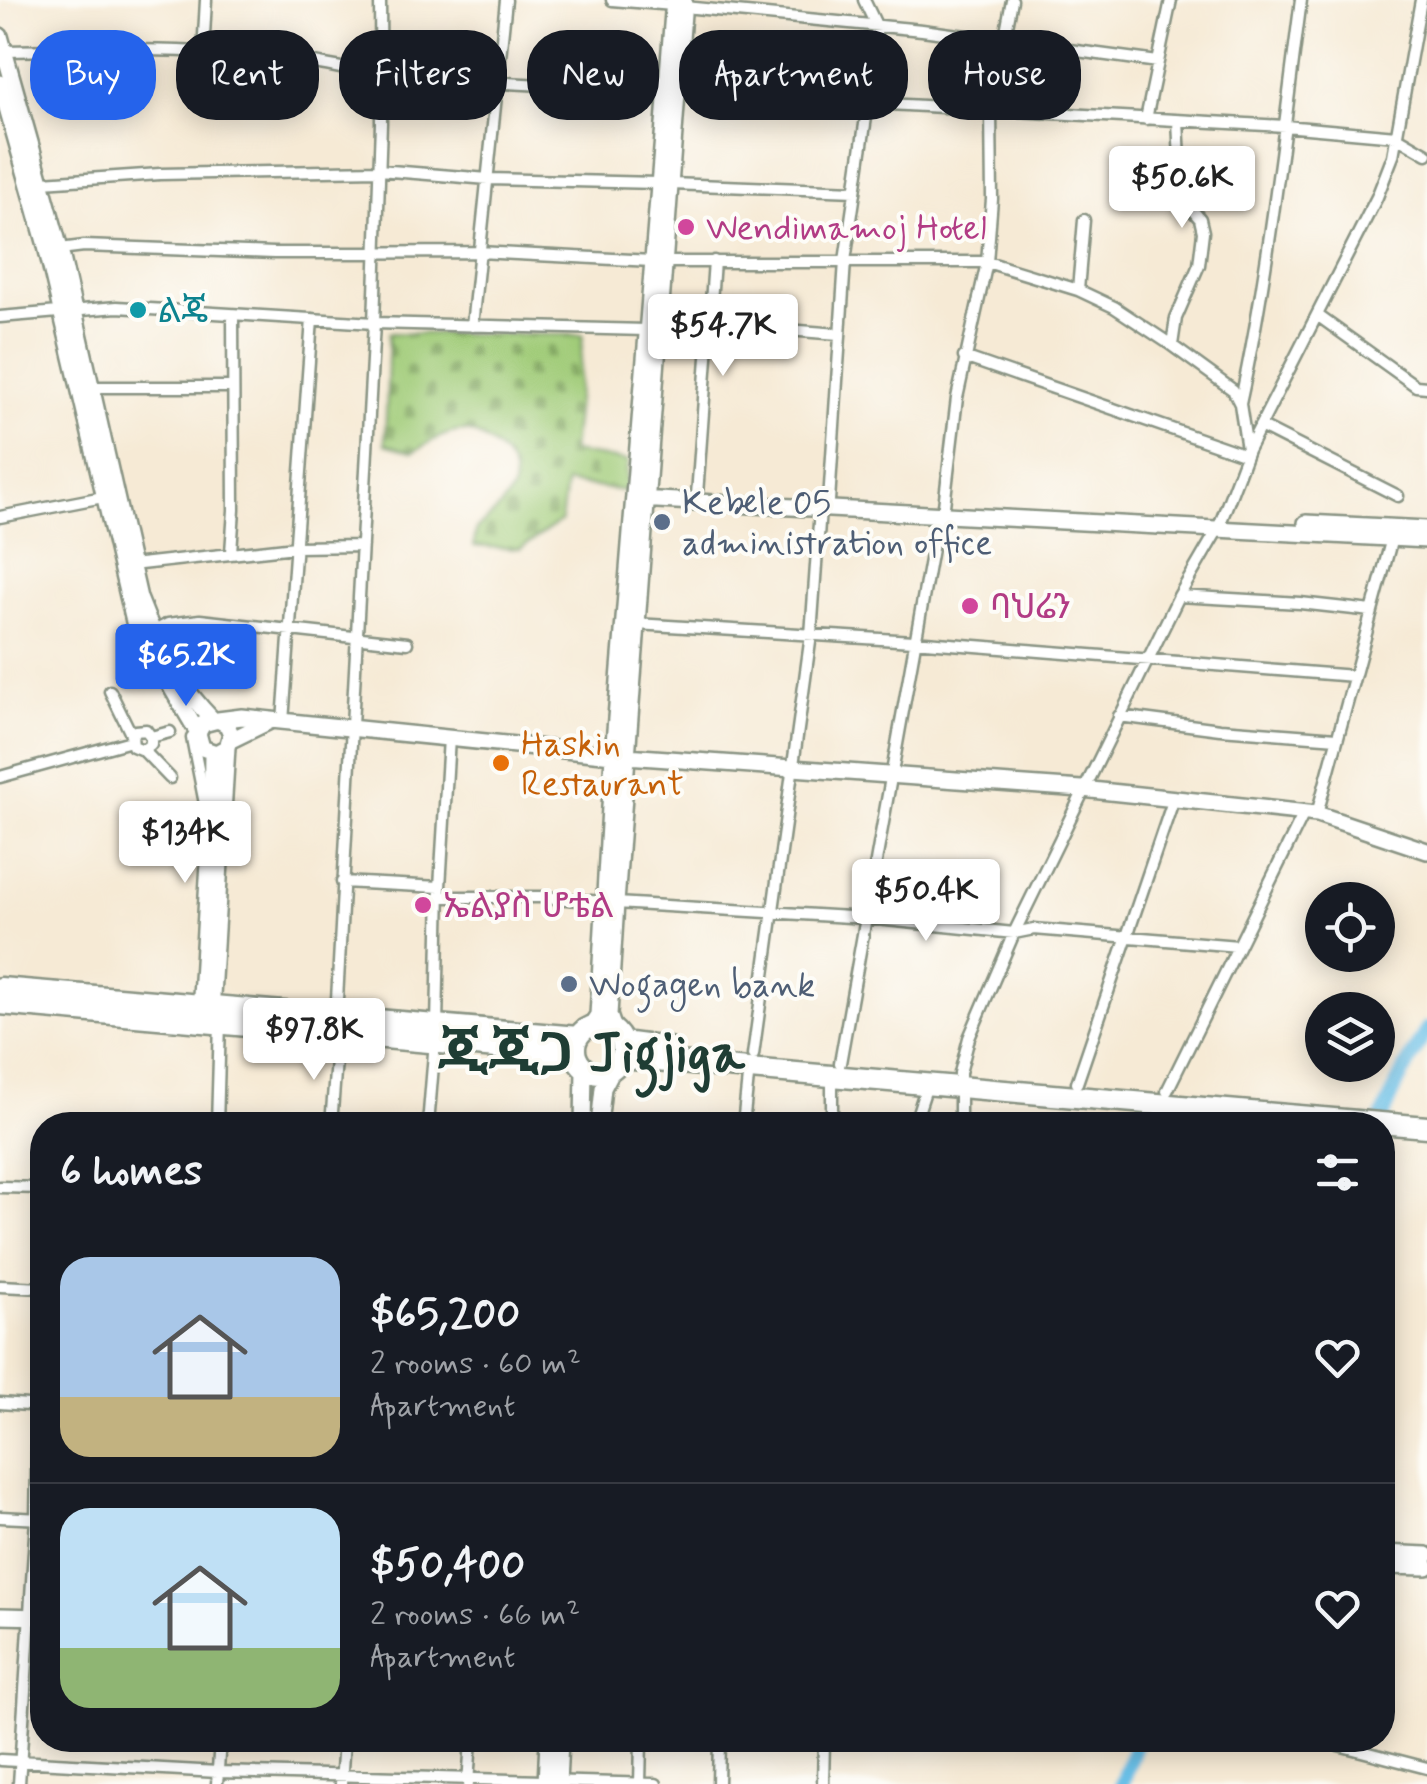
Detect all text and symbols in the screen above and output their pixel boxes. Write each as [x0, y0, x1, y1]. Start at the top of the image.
chip: Buy [30, 30, 156, 120]
chip: Rent [176, 30, 319, 120]
chip: Filters [339, 30, 507, 120]
chip: New [527, 30, 659, 120]
chip: Apartment [679, 30, 908, 120]
chip: House [928, 30, 1081, 120]
pin: $50.6K [1101, 146, 1263, 231]
text: $50.6K [1131, 157, 1233, 199]
place label: Wendimamoj Hotel [706, 206, 987, 252]
marker: Wendimamoj Hotel [675, 216, 697, 238]
place label: ልጄ [158, 289, 208, 335]
pin: $54.7K [642, 294, 804, 379]
marker: ልጄ [127, 299, 149, 321]
text: $54.7K [670, 305, 776, 347]
place label: Kebele 05 administration office [682, 481, 992, 567]
marker: Kebele 05 administration office [651, 511, 673, 533]
place label: ባህሬን [990, 585, 1071, 631]
marker: ባህሬን [959, 595, 981, 617]
pin: $65.2K [105, 624, 267, 709]
text: $65.2K [137, 635, 235, 677]
place label: Haskin Restaurant [521, 722, 684, 808]
marker: Haskin Restaurant [490, 752, 512, 774]
pin: $134K [115, 801, 255, 886]
text: $134K [141, 812, 229, 854]
pin: $50.4K [845, 859, 1007, 944]
text: $50.4K [874, 870, 978, 912]
map controls [1305, 882, 1395, 1082]
button: locate [1305, 882, 1395, 972]
place label: ኤልያስ ሆቴል [443, 884, 614, 930]
marker: ኤልያስ ሆቴል [412, 894, 434, 916]
place label: Wogagen bank [589, 963, 815, 1013]
marker: Wogagen bank [558, 973, 580, 995]
button: layers [1305, 992, 1395, 1082]
pin: $97.8K [233, 998, 395, 1083]
text: $97.8K [265, 1009, 363, 1051]
district label: ጂጂጋ Jigjiga [437, 1020, 747, 1098]
text: 6 homes [60, 1145, 203, 1200]
icon: filters [1310, 1145, 1365, 1200]
text: $65,200 [370, 1288, 520, 1343]
icon: home [140, 1297, 260, 1417]
icon: heart [1310, 1330, 1365, 1385]
text: 2 rooms · 60 m² [370, 1343, 581, 1385]
text: Apartment [370, 1385, 515, 1427]
text: $50,400 [370, 1539, 525, 1594]
icon: home [140, 1548, 260, 1668]
icon: heart [1310, 1581, 1365, 1636]
text: 2 rooms · 66 m² [370, 1594, 580, 1636]
text: Apartment [370, 1636, 515, 1678]

